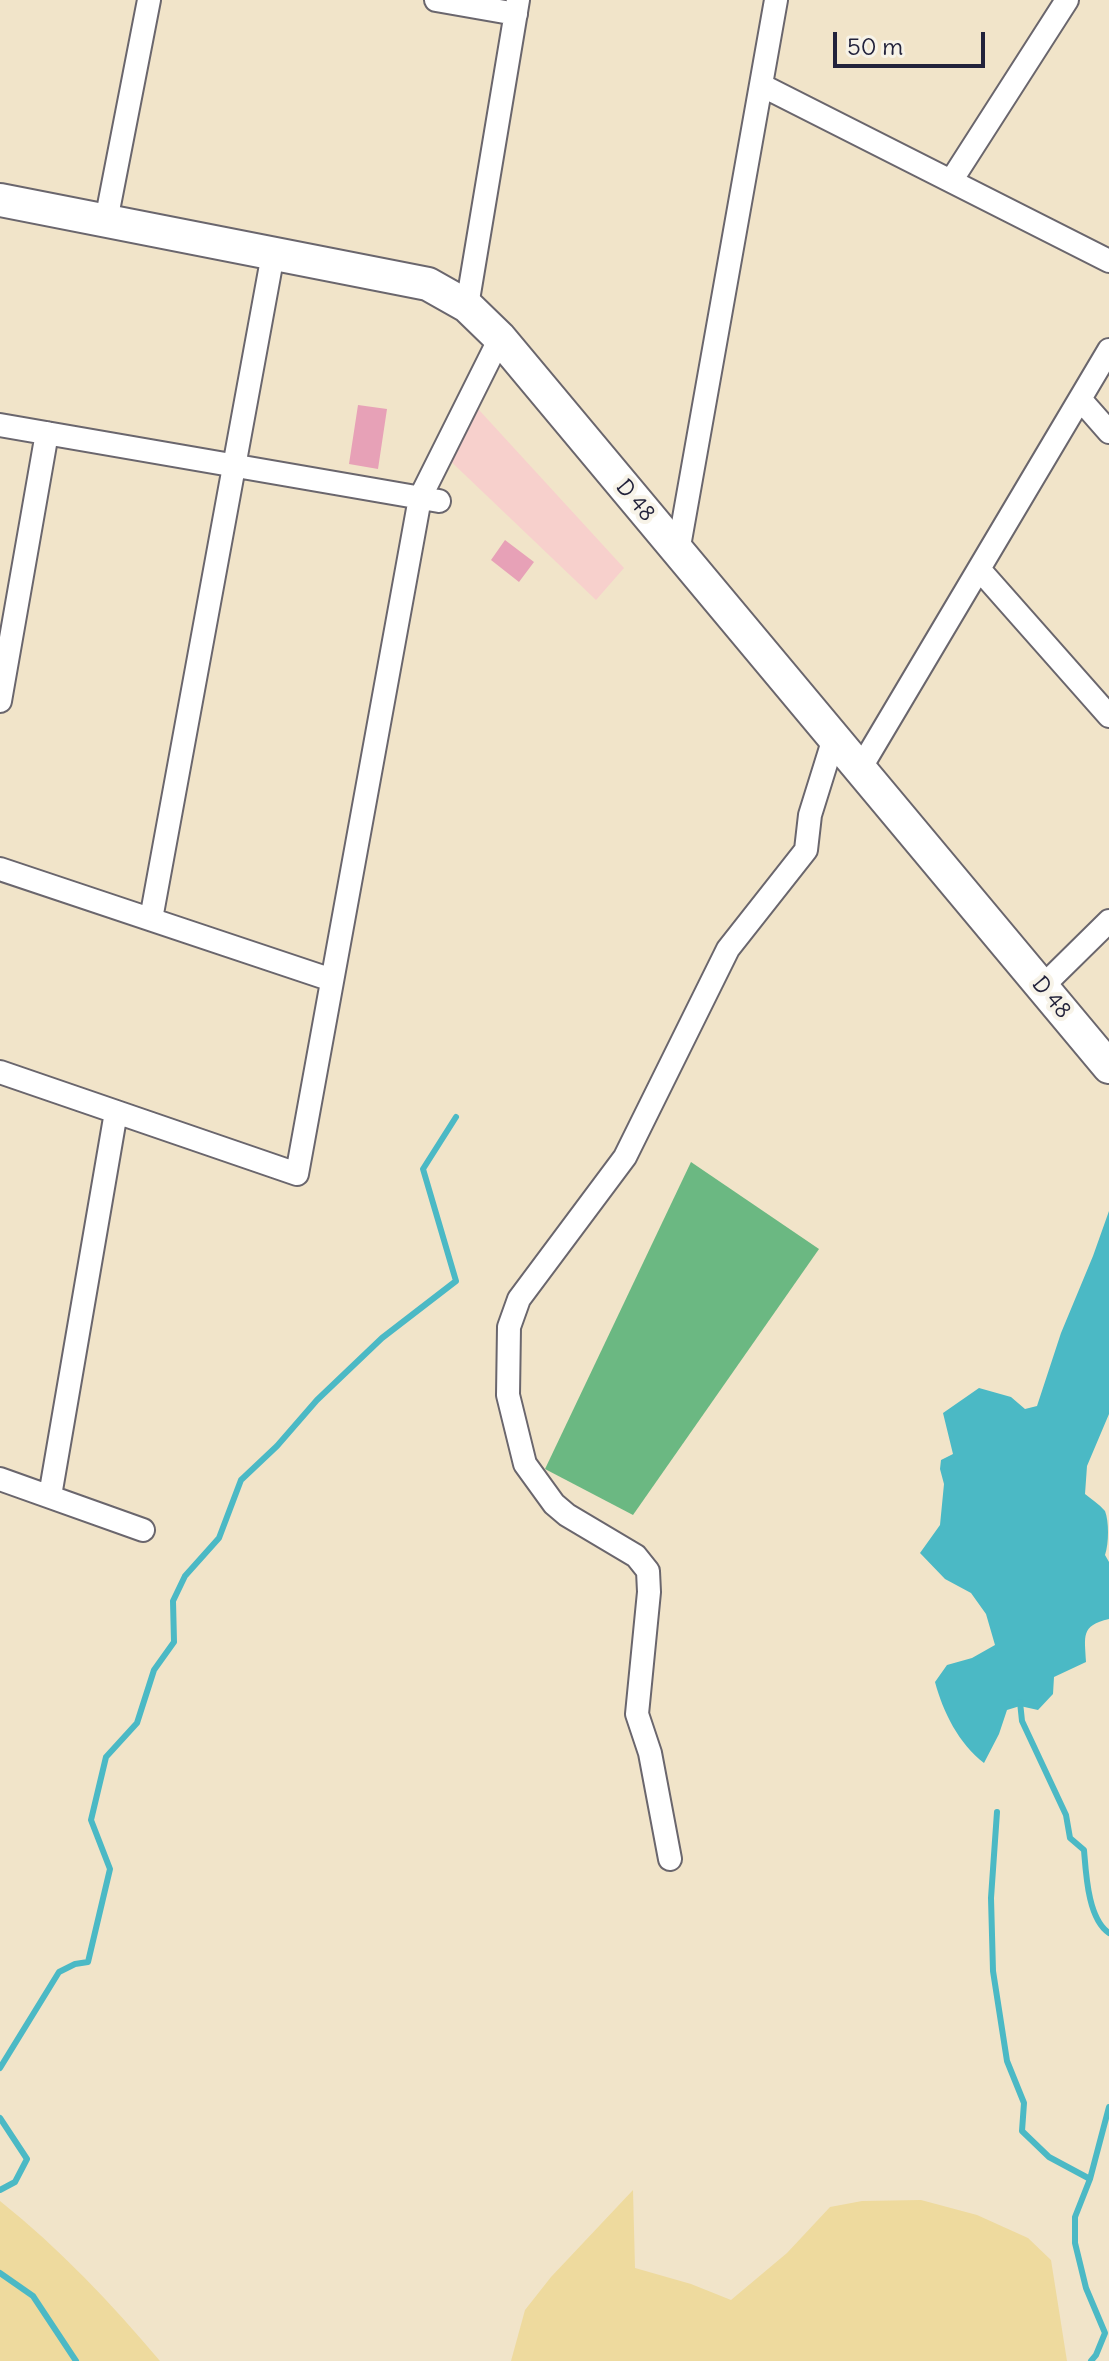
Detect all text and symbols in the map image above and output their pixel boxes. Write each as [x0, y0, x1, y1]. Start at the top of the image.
scale bar [837, 16, 989, 66]
text: 50 m [847, 31, 903, 61]
street label: D 48 [610, 475, 660, 527]
street label: D 48 [1026, 972, 1076, 1024]

